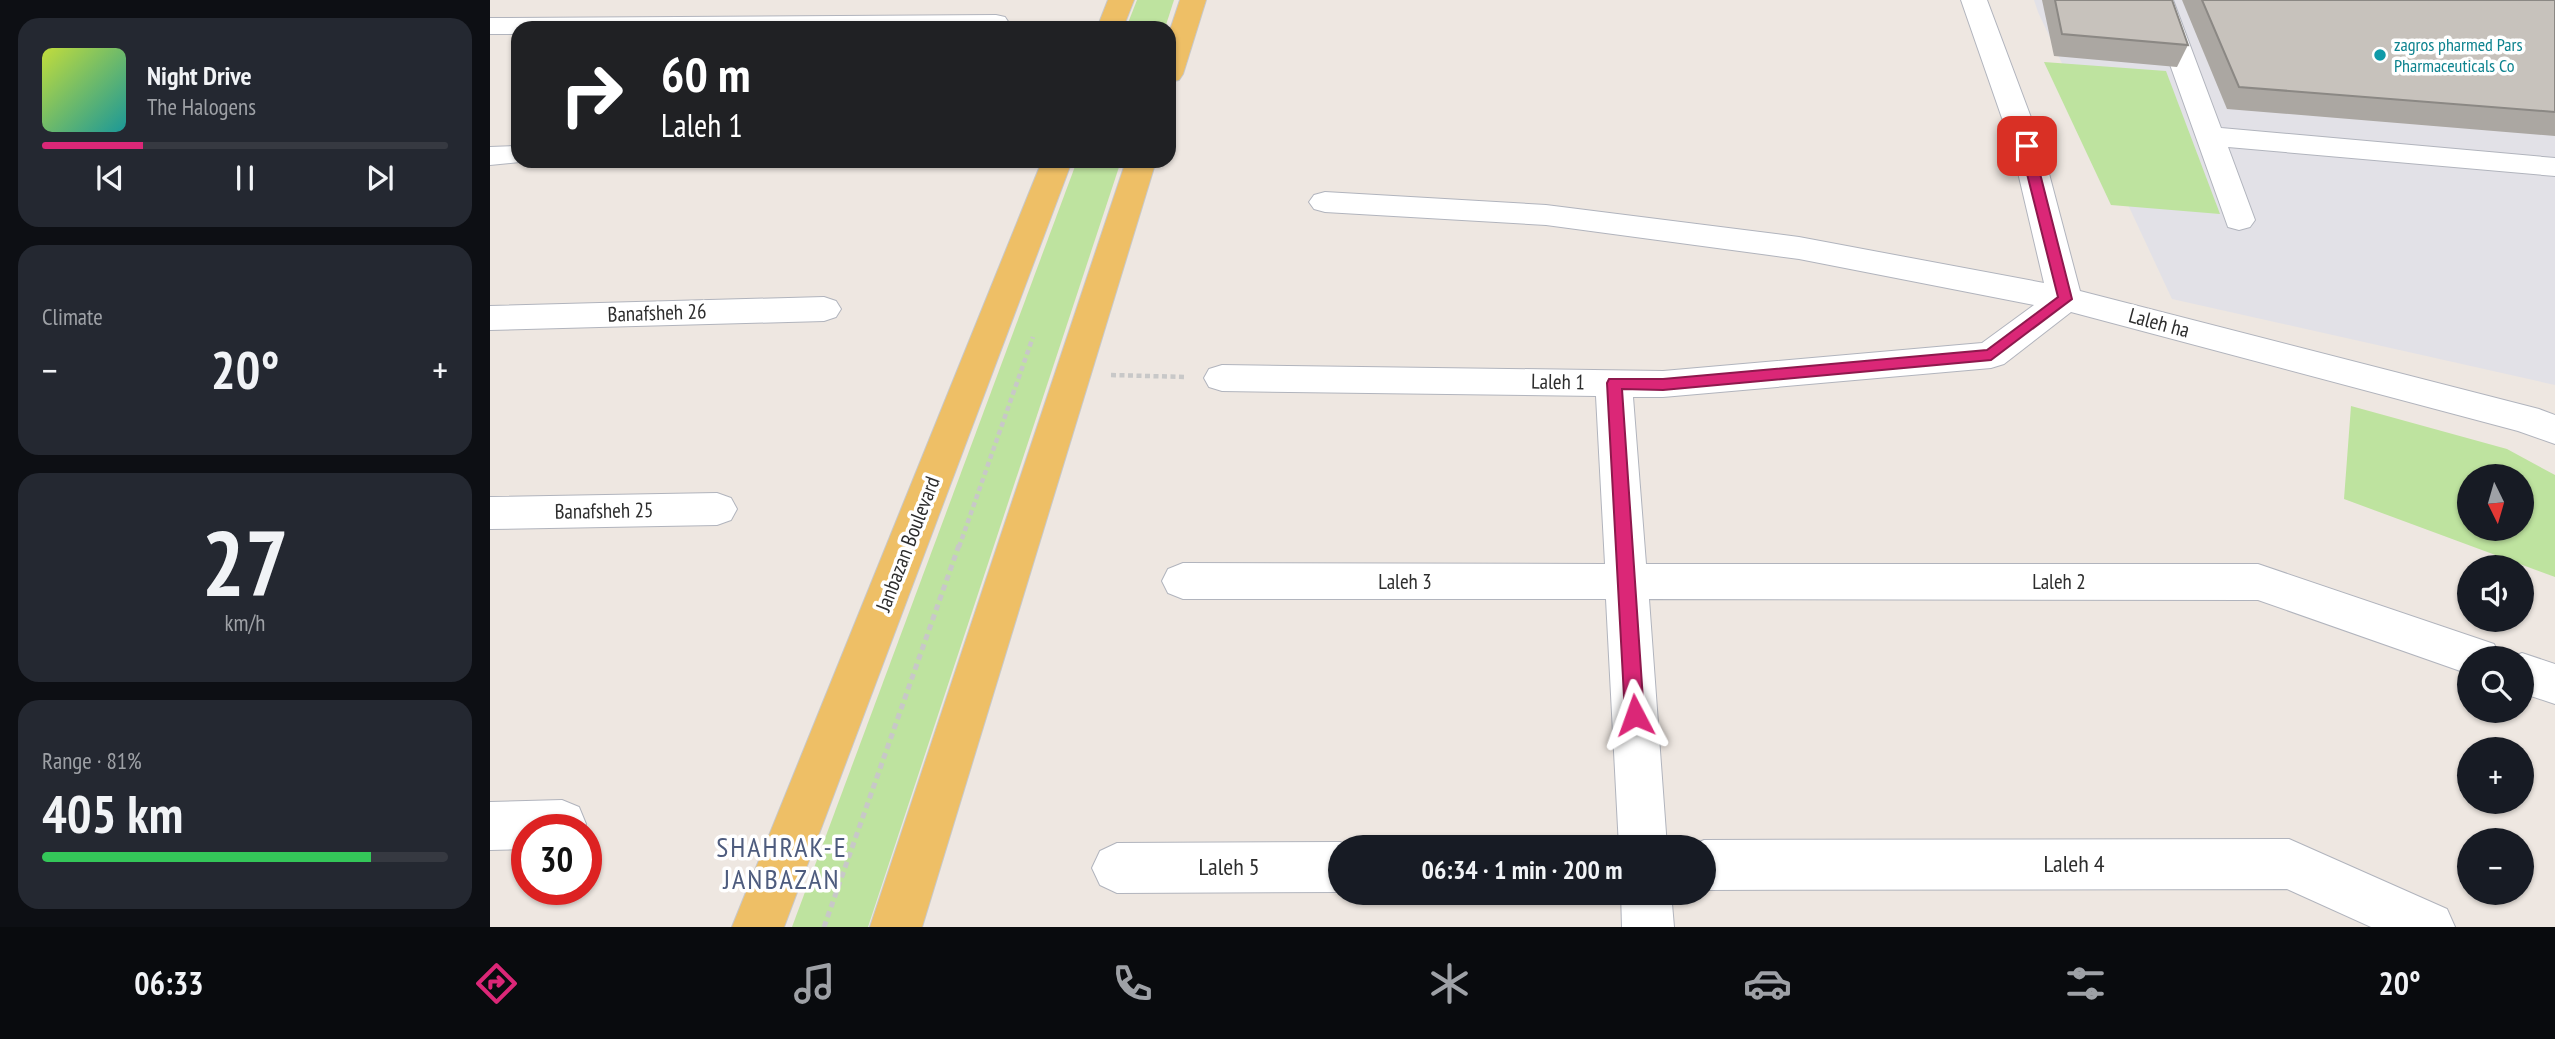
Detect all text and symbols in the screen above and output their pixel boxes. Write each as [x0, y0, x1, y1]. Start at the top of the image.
place label: zagros pharmed Pars Pharmaceuticals Co [2394, 33, 2523, 77]
text: 60 m [661, 42, 750, 106]
marker: zagros pharmed Pars Pharmaceuticals Co [2372, 47, 2388, 63]
icon: right [546, 49, 637, 140]
text: Night Drive [147, 59, 252, 92]
text: The Halogens [147, 92, 256, 121]
text: Laleh 1 [661, 104, 743, 146]
pin [1997, 116, 2057, 176]
icon: arrive [2008, 127, 2046, 165]
icon: previous [91, 159, 129, 197]
icon: pause [226, 159, 264, 197]
icon: next [361, 159, 399, 197]
street label: Banafsheh 26 [607, 297, 707, 328]
street label: Laleh ha [2126, 301, 2192, 344]
text: Climate [42, 302, 103, 331]
text: 20° [211, 336, 279, 403]
text: − [42, 345, 58, 394]
text: + [432, 345, 448, 394]
street label: Laleh 1 [1531, 368, 1585, 395]
north arrow [2457, 464, 2534, 541]
map controls [2457, 464, 2534, 905]
street label: Janbazan Boulevard [869, 472, 946, 616]
street label: Banafsheh 25 [554, 496, 654, 525]
text: 27 [202, 503, 289, 621]
button: sound [2457, 555, 2534, 632]
street label: Laleh 3 [1378, 568, 1432, 595]
street label: Laleh 2 [2032, 568, 2086, 595]
text: km/h [225, 608, 265, 637]
button: search [2457, 646, 2534, 723]
position arrow [1598, 678, 1672, 752]
button: + [2457, 737, 2534, 814]
text: Range · 81% [42, 746, 142, 775]
text: 405 km [42, 780, 183, 847]
speed limit sign: 30 [511, 814, 602, 905]
district label: SHAHRAK-E JANBAZAN [716, 828, 848, 897]
button: − [2457, 828, 2534, 905]
street label: Laleh 4 [2043, 848, 2105, 879]
street label: Laleh 5 [1198, 851, 1260, 882]
text: 06:34 · 1 min · 200 m [1422, 853, 1622, 886]
icon: directions [472, 959, 521, 1008]
icon: music [790, 959, 839, 1008]
icon: phone [1108, 959, 1157, 1008]
icon: climate [1425, 959, 1474, 1008]
icon: car [1743, 959, 1792, 1008]
icon: filters [2061, 959, 2110, 1008]
text: 06:33 [134, 962, 204, 1004]
text: 20° [2378, 962, 2421, 1004]

